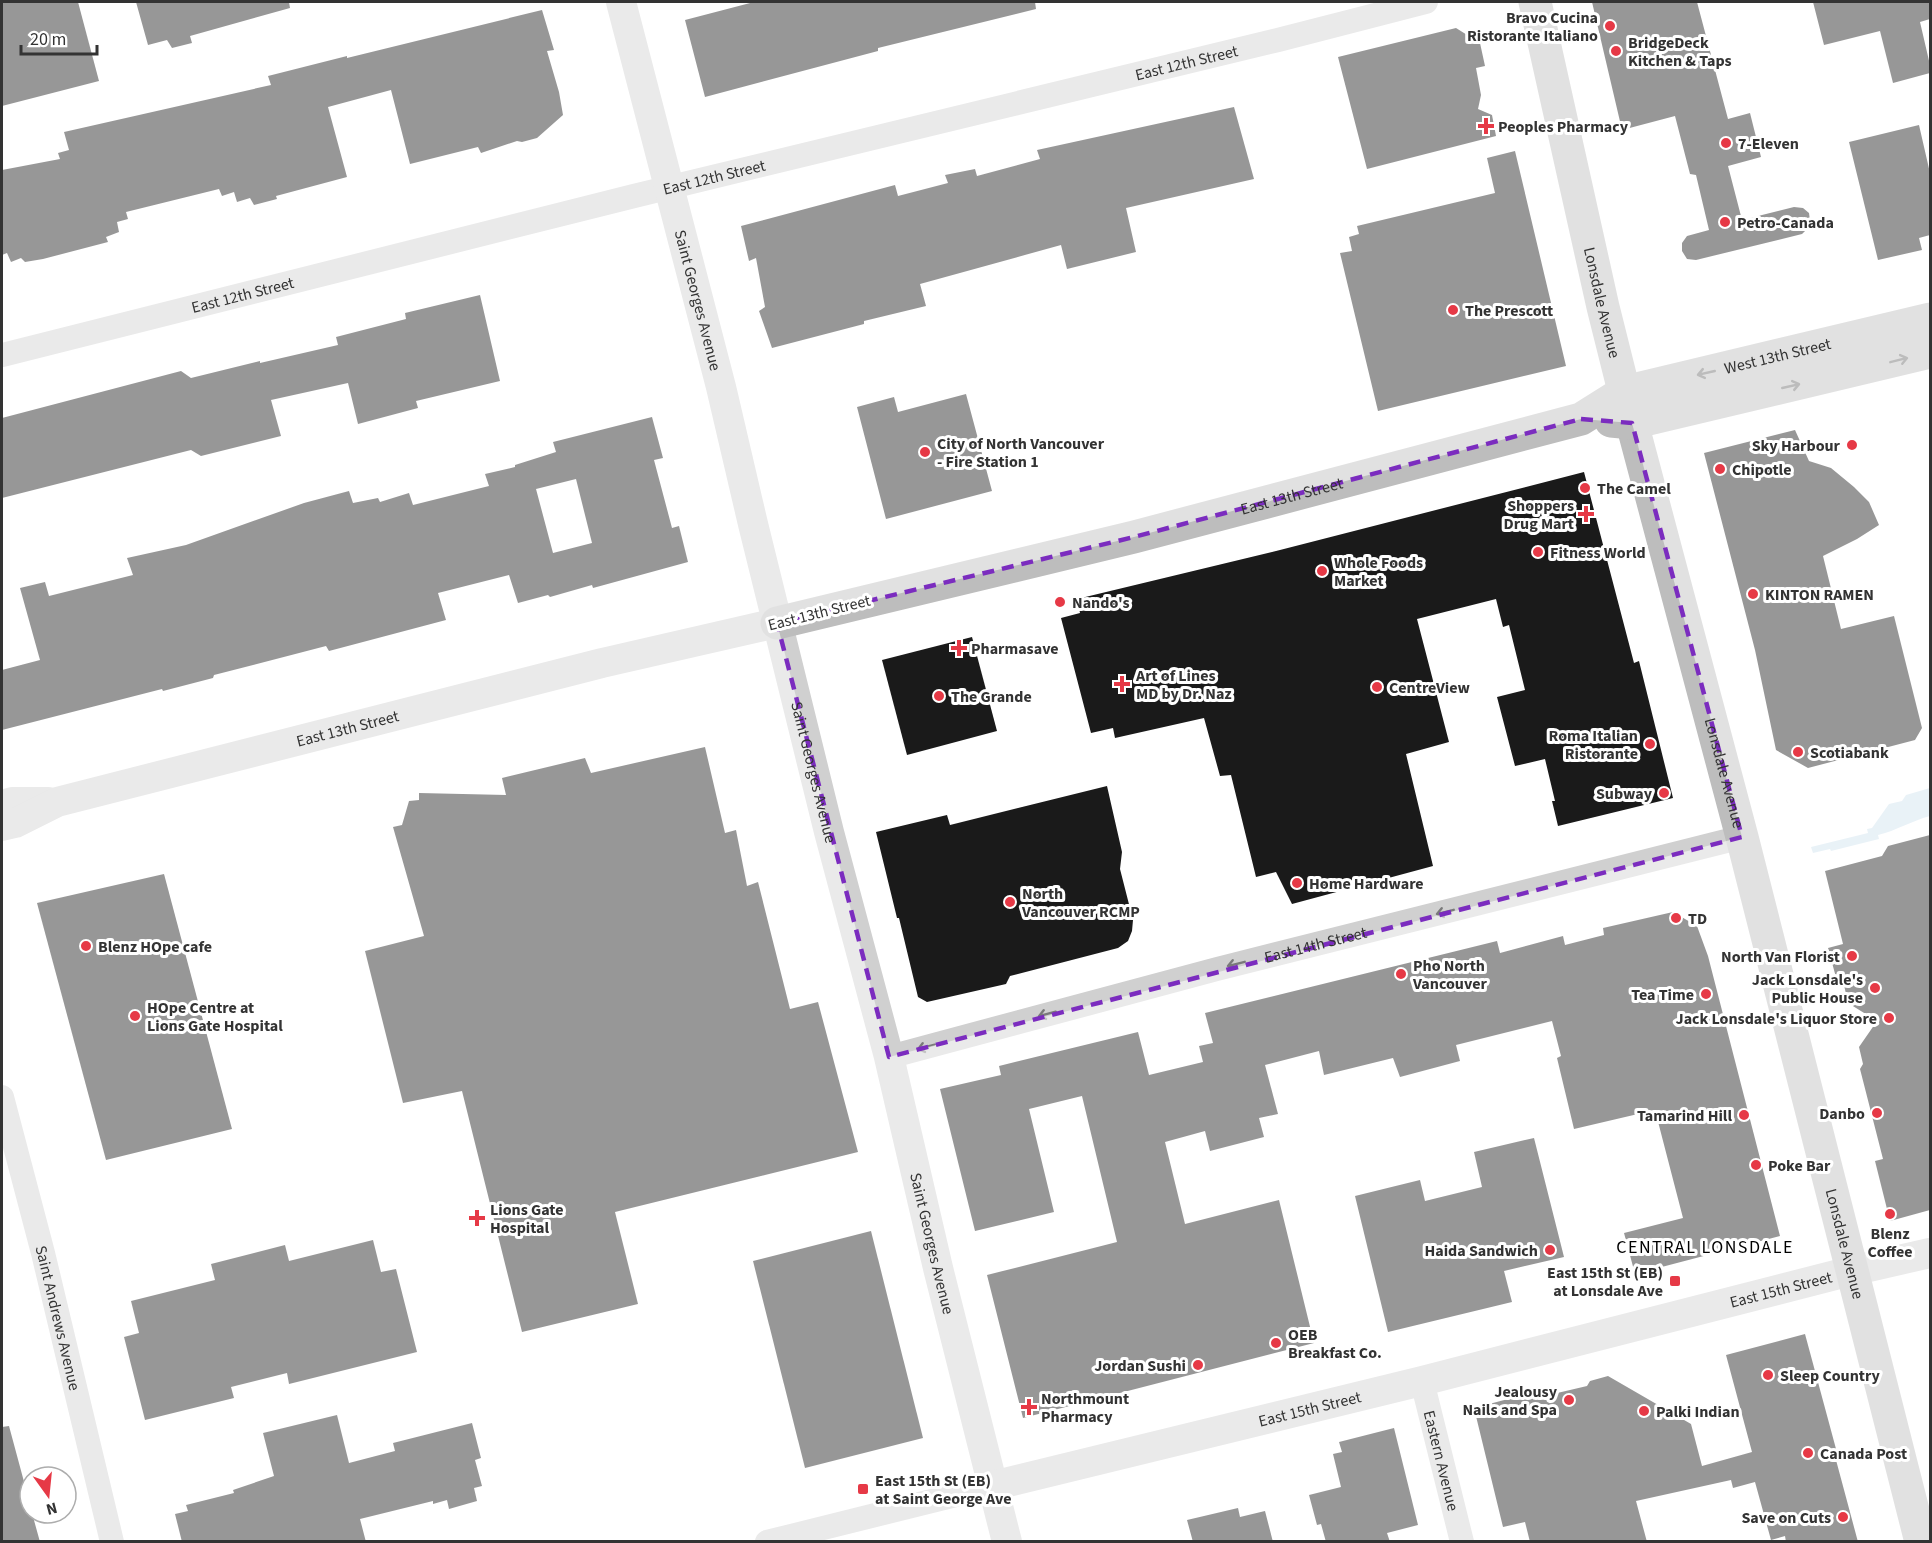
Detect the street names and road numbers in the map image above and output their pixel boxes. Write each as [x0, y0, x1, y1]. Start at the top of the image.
street label: East 12th Street [1133, 40, 1241, 86]
street label: East 12th Street [661, 154, 768, 201]
street label: Saint Georges Avenue [669, 227, 726, 373]
street label: Lonsdale Avenue [1578, 245, 1625, 361]
street label: East 12th Street [189, 272, 297, 319]
street label: West 13th Street [1722, 333, 1834, 380]
street label: East 13th Street [1238, 472, 1346, 520]
street label: East 13th Street [766, 589, 873, 636]
street label: Saint Georges Avenue [785, 699, 841, 846]
street label: East 13th Street [294, 705, 402, 753]
street label: Lonsdale Avenue [1699, 715, 1749, 831]
street label: East 14th Street [1262, 922, 1370, 969]
street label: Saint Georges Avenue [904, 1171, 959, 1317]
street label: Lonsdale Avenue [1820, 1186, 1869, 1302]
street label: Saint Andrews Avenue [29, 1243, 85, 1393]
street label: East 15th Street [1727, 1266, 1835, 1314]
street label: East 15th Street [1256, 1386, 1364, 1433]
street label: Eastern Avenue [1418, 1408, 1464, 1513]

